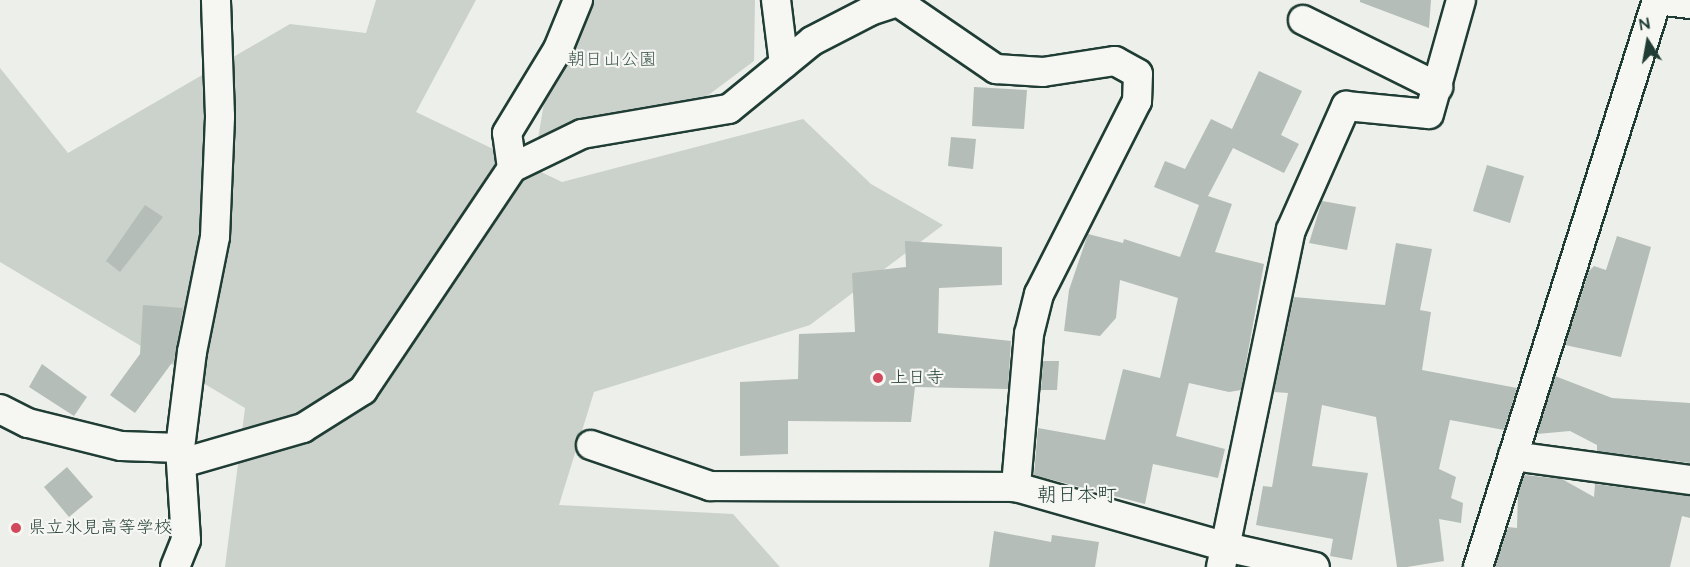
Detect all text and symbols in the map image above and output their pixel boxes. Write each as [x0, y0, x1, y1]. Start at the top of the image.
north arrow [1618, 12, 1678, 72]
text: N [1638, 13, 1652, 36]
park label: 朝日山公園 [567, 49, 657, 71]
place label: 上日寺 [890, 367, 944, 389]
marker: 上日寺 [871, 371, 885, 385]
district label: 朝日本町 [1037, 483, 1117, 507]
place label: 県立氷見高等学校 [28, 517, 172, 539]
marker: 県立氷見高等学校 [9, 521, 23, 535]

